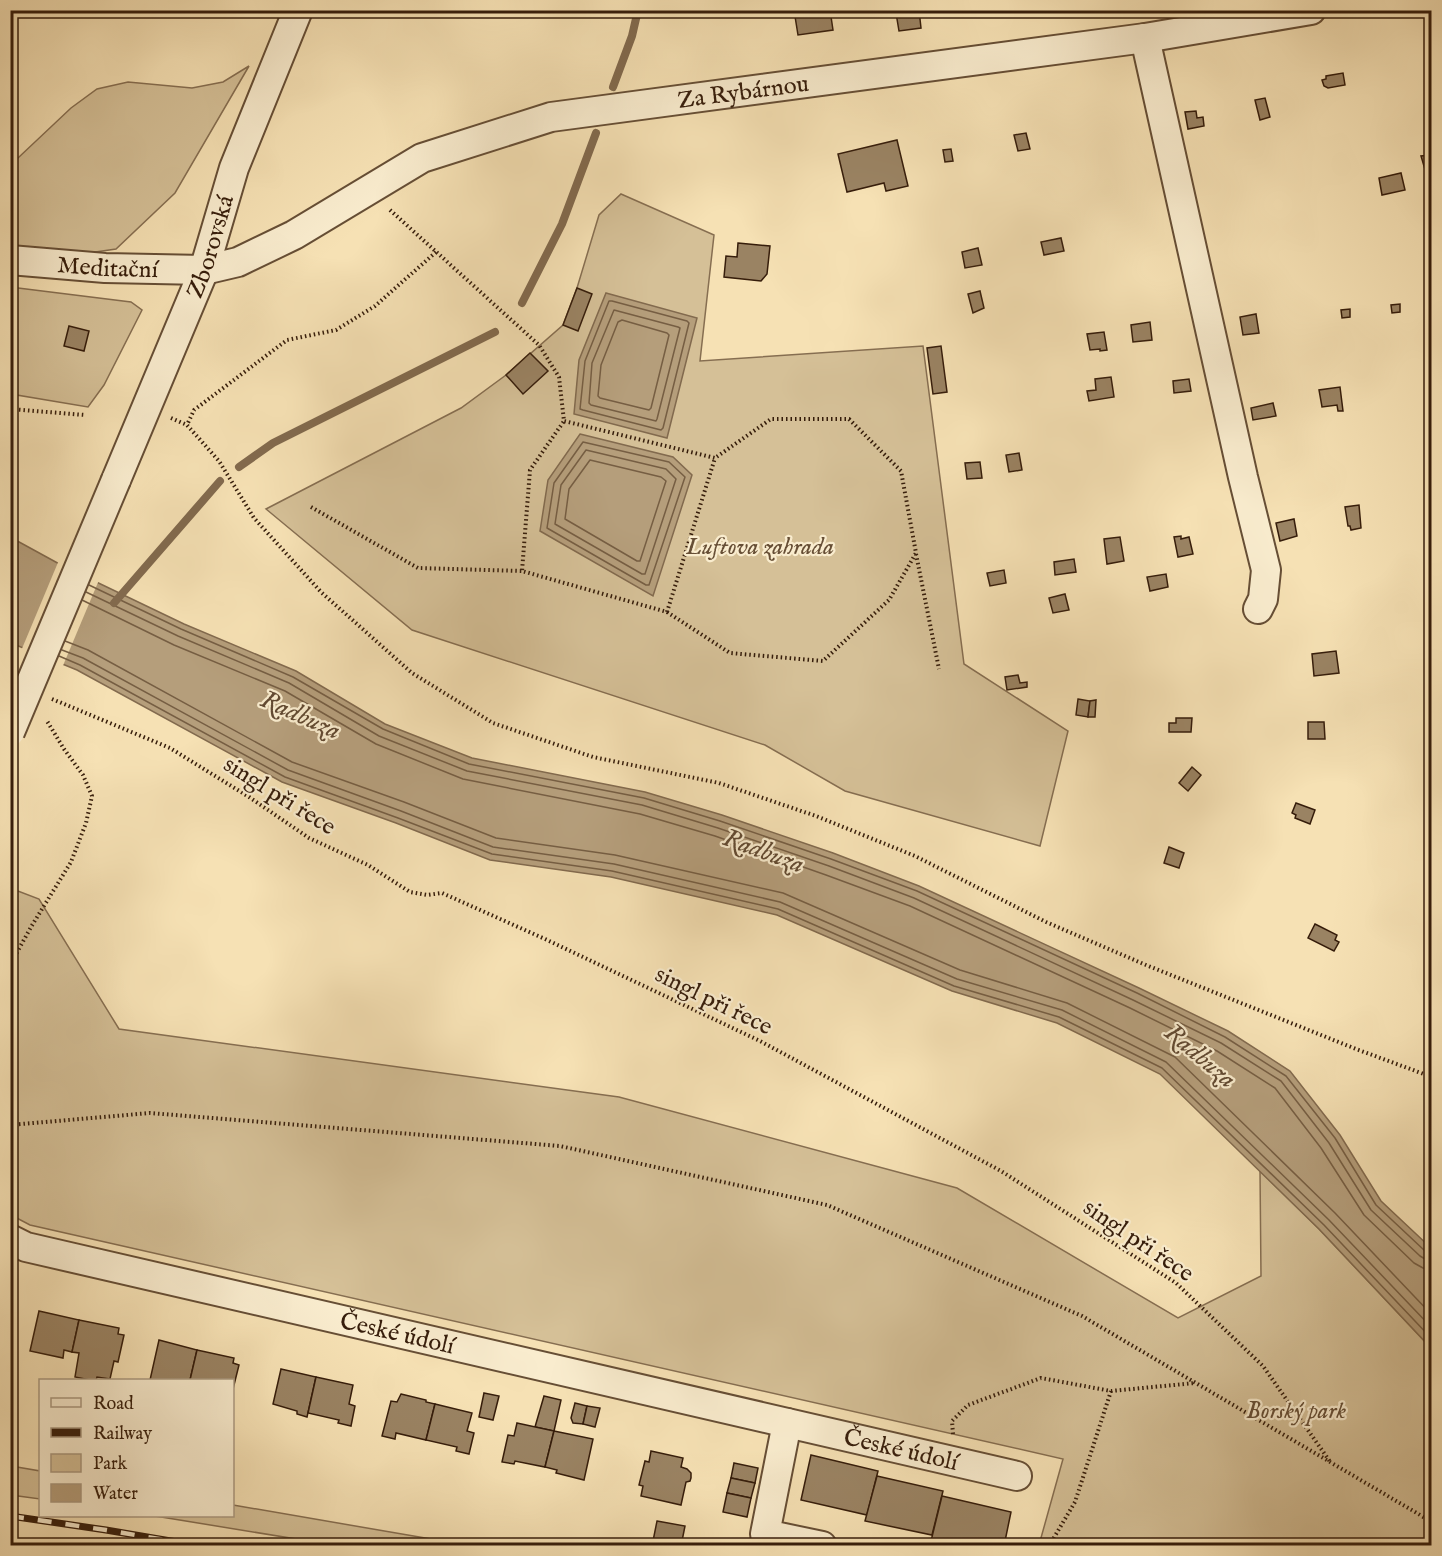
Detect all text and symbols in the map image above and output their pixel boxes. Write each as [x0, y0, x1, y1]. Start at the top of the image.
street label: Za Rybárnou [676, 69, 811, 117]
street label: Zborovská [180, 191, 242, 303]
street label: Meditační [56, 250, 160, 286]
park label: Luftova zahrada [685, 532, 834, 563]
water label: Radbuza [255, 683, 346, 748]
street label: singl při řece [217, 749, 341, 843]
water label: Radbuza [718, 822, 809, 881]
street label: singl při řece [649, 960, 777, 1043]
water label: Radbuza [1157, 1016, 1243, 1096]
street label: singl při řece [1077, 1193, 1199, 1290]
street label: České údolí [337, 1306, 459, 1363]
legend [39, 1379, 234, 1517]
text: Road [93, 1393, 134, 1416]
park label: Borský park [1246, 1396, 1346, 1427]
street label: České údolí [840, 1422, 963, 1479]
text: Railway [93, 1423, 152, 1446]
text: Park [93, 1453, 128, 1476]
text: Water [93, 1483, 138, 1506]

